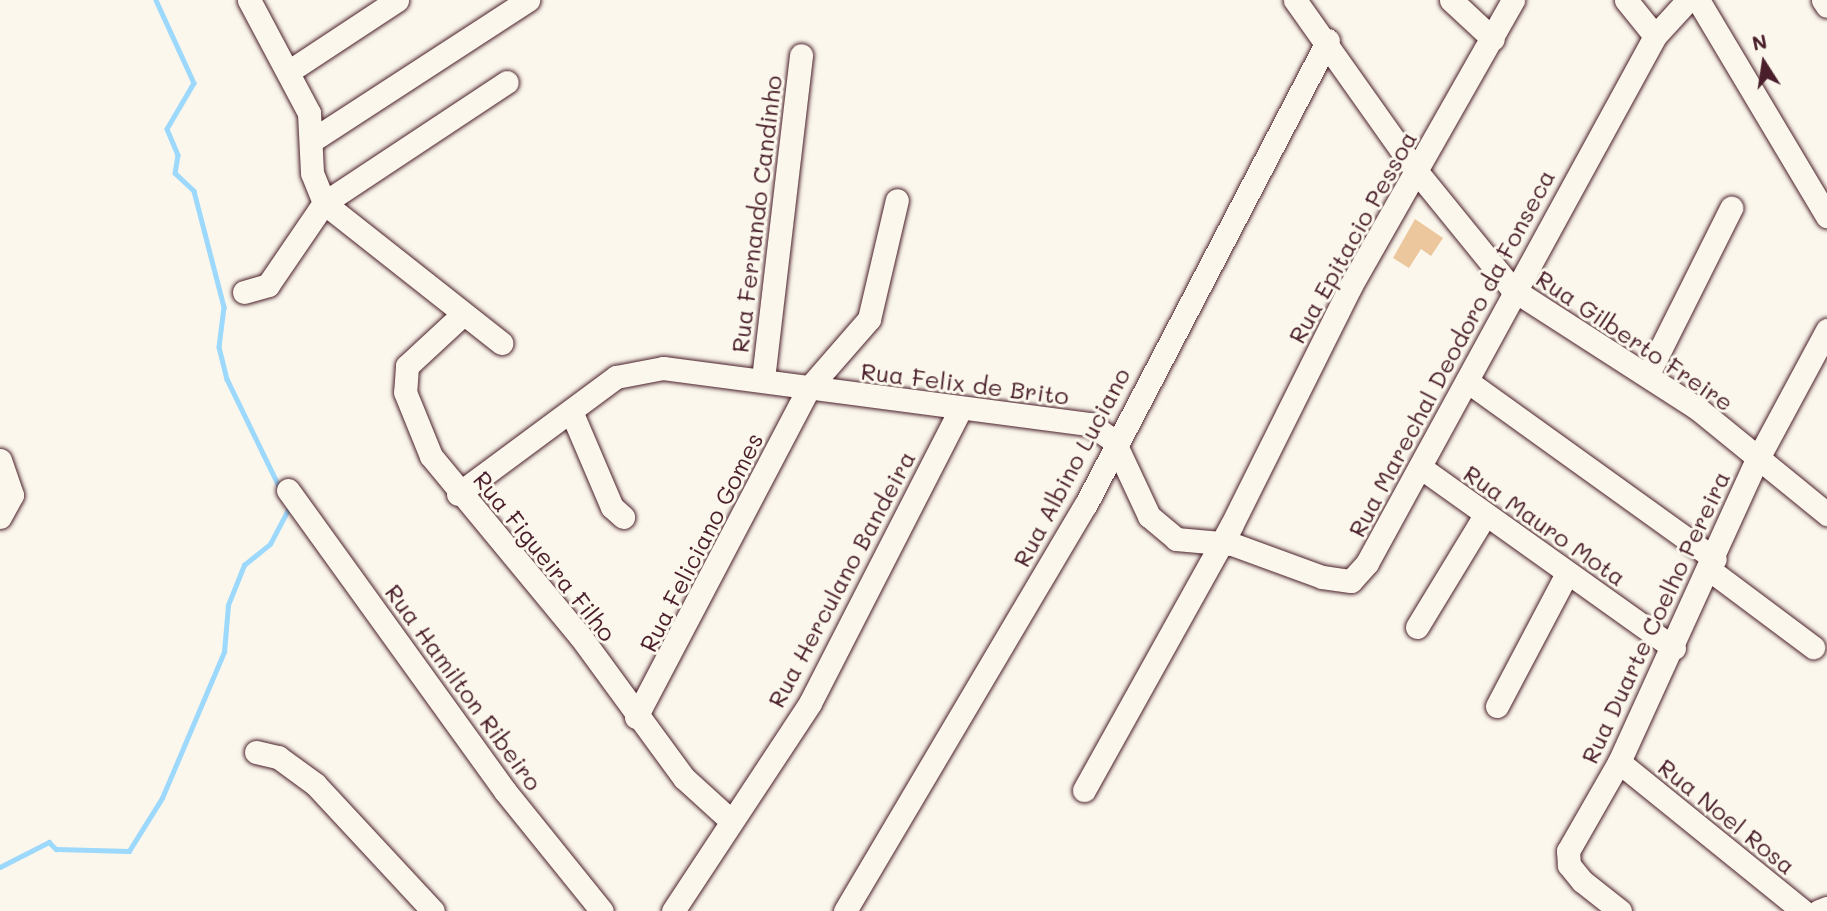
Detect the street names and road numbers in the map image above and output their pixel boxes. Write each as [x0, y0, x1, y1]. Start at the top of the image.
street label: Rua Fernando Candinho [725, 74, 787, 354]
street label: Rua Epitacio Pessoa [1282, 126, 1422, 348]
street label: Rua Marechal Deodoro da Fonseca [1342, 164, 1560, 542]
street label: Rua Gilberto Freire [1531, 263, 1739, 417]
street label: Rua Felix de Brito [859, 356, 1071, 410]
street label: Rua Albino Luciano [1006, 363, 1136, 571]
street label: Rua Feliciano Gomes [633, 428, 769, 656]
street label: Rua Herculano Bandeira [761, 446, 921, 712]
street label: Rua Mauro Mota [1458, 458, 1632, 592]
street label: Rua Figueira Filho [468, 465, 622, 647]
street label: Rua Duarte Coelho Pereira [1574, 466, 1736, 768]
street label: Rua Hamilton Ribeiro [379, 578, 549, 796]
street label: Rua Noel Rosa [1653, 752, 1801, 880]

